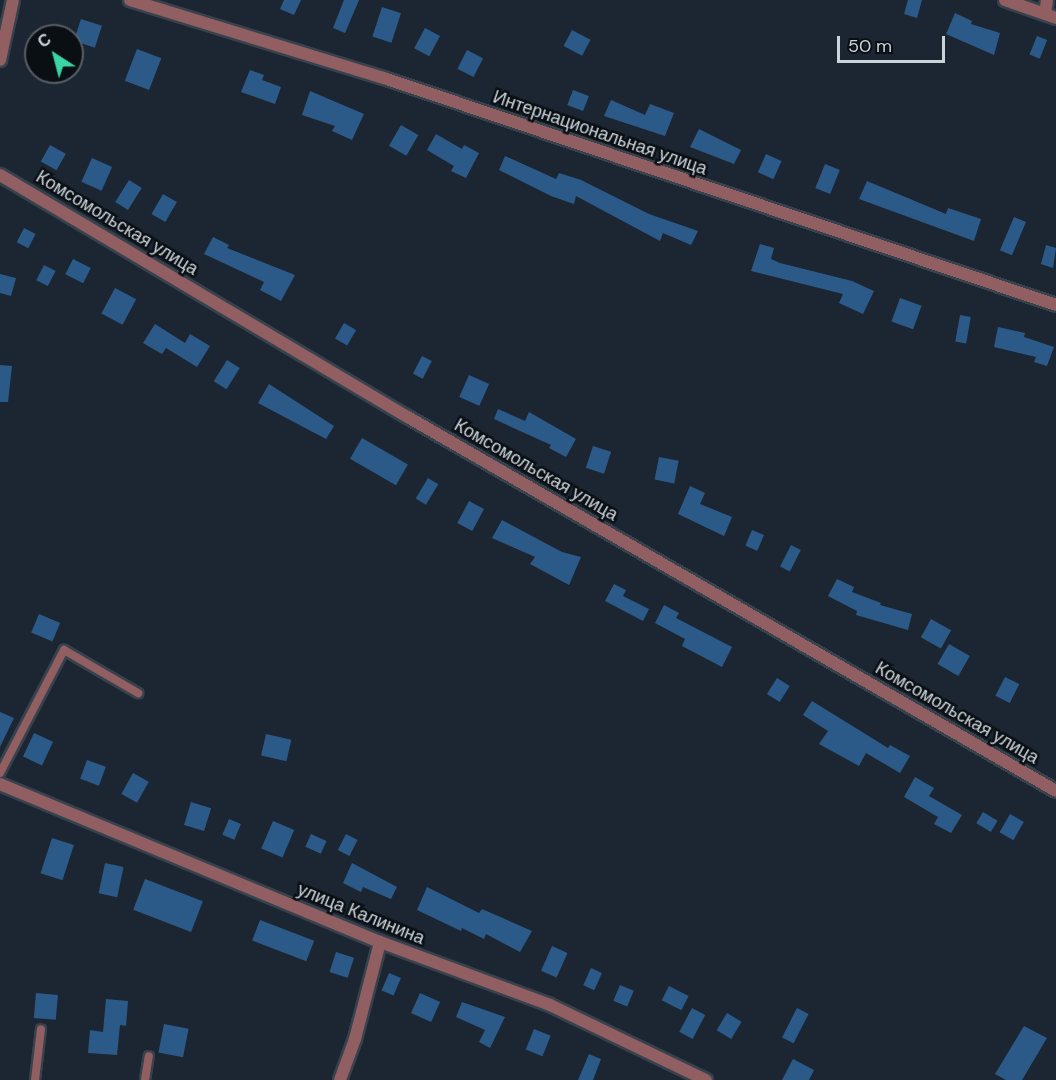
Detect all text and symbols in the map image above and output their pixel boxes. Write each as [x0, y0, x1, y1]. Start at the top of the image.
north arrow [24, 24, 84, 84]
scale bar [840, 24, 948, 62]
text: С [33, 29, 55, 53]
text: 50 m [848, 34, 892, 58]
street label: Интернациональная улица [490, 86, 710, 180]
street label: Комсомольская улица [32, 166, 202, 280]
street label: Комсомольская улица [450, 414, 622, 526]
street label: Комсомольская улица [871, 657, 1043, 769]
street label: улица Калинина [294, 879, 428, 949]

